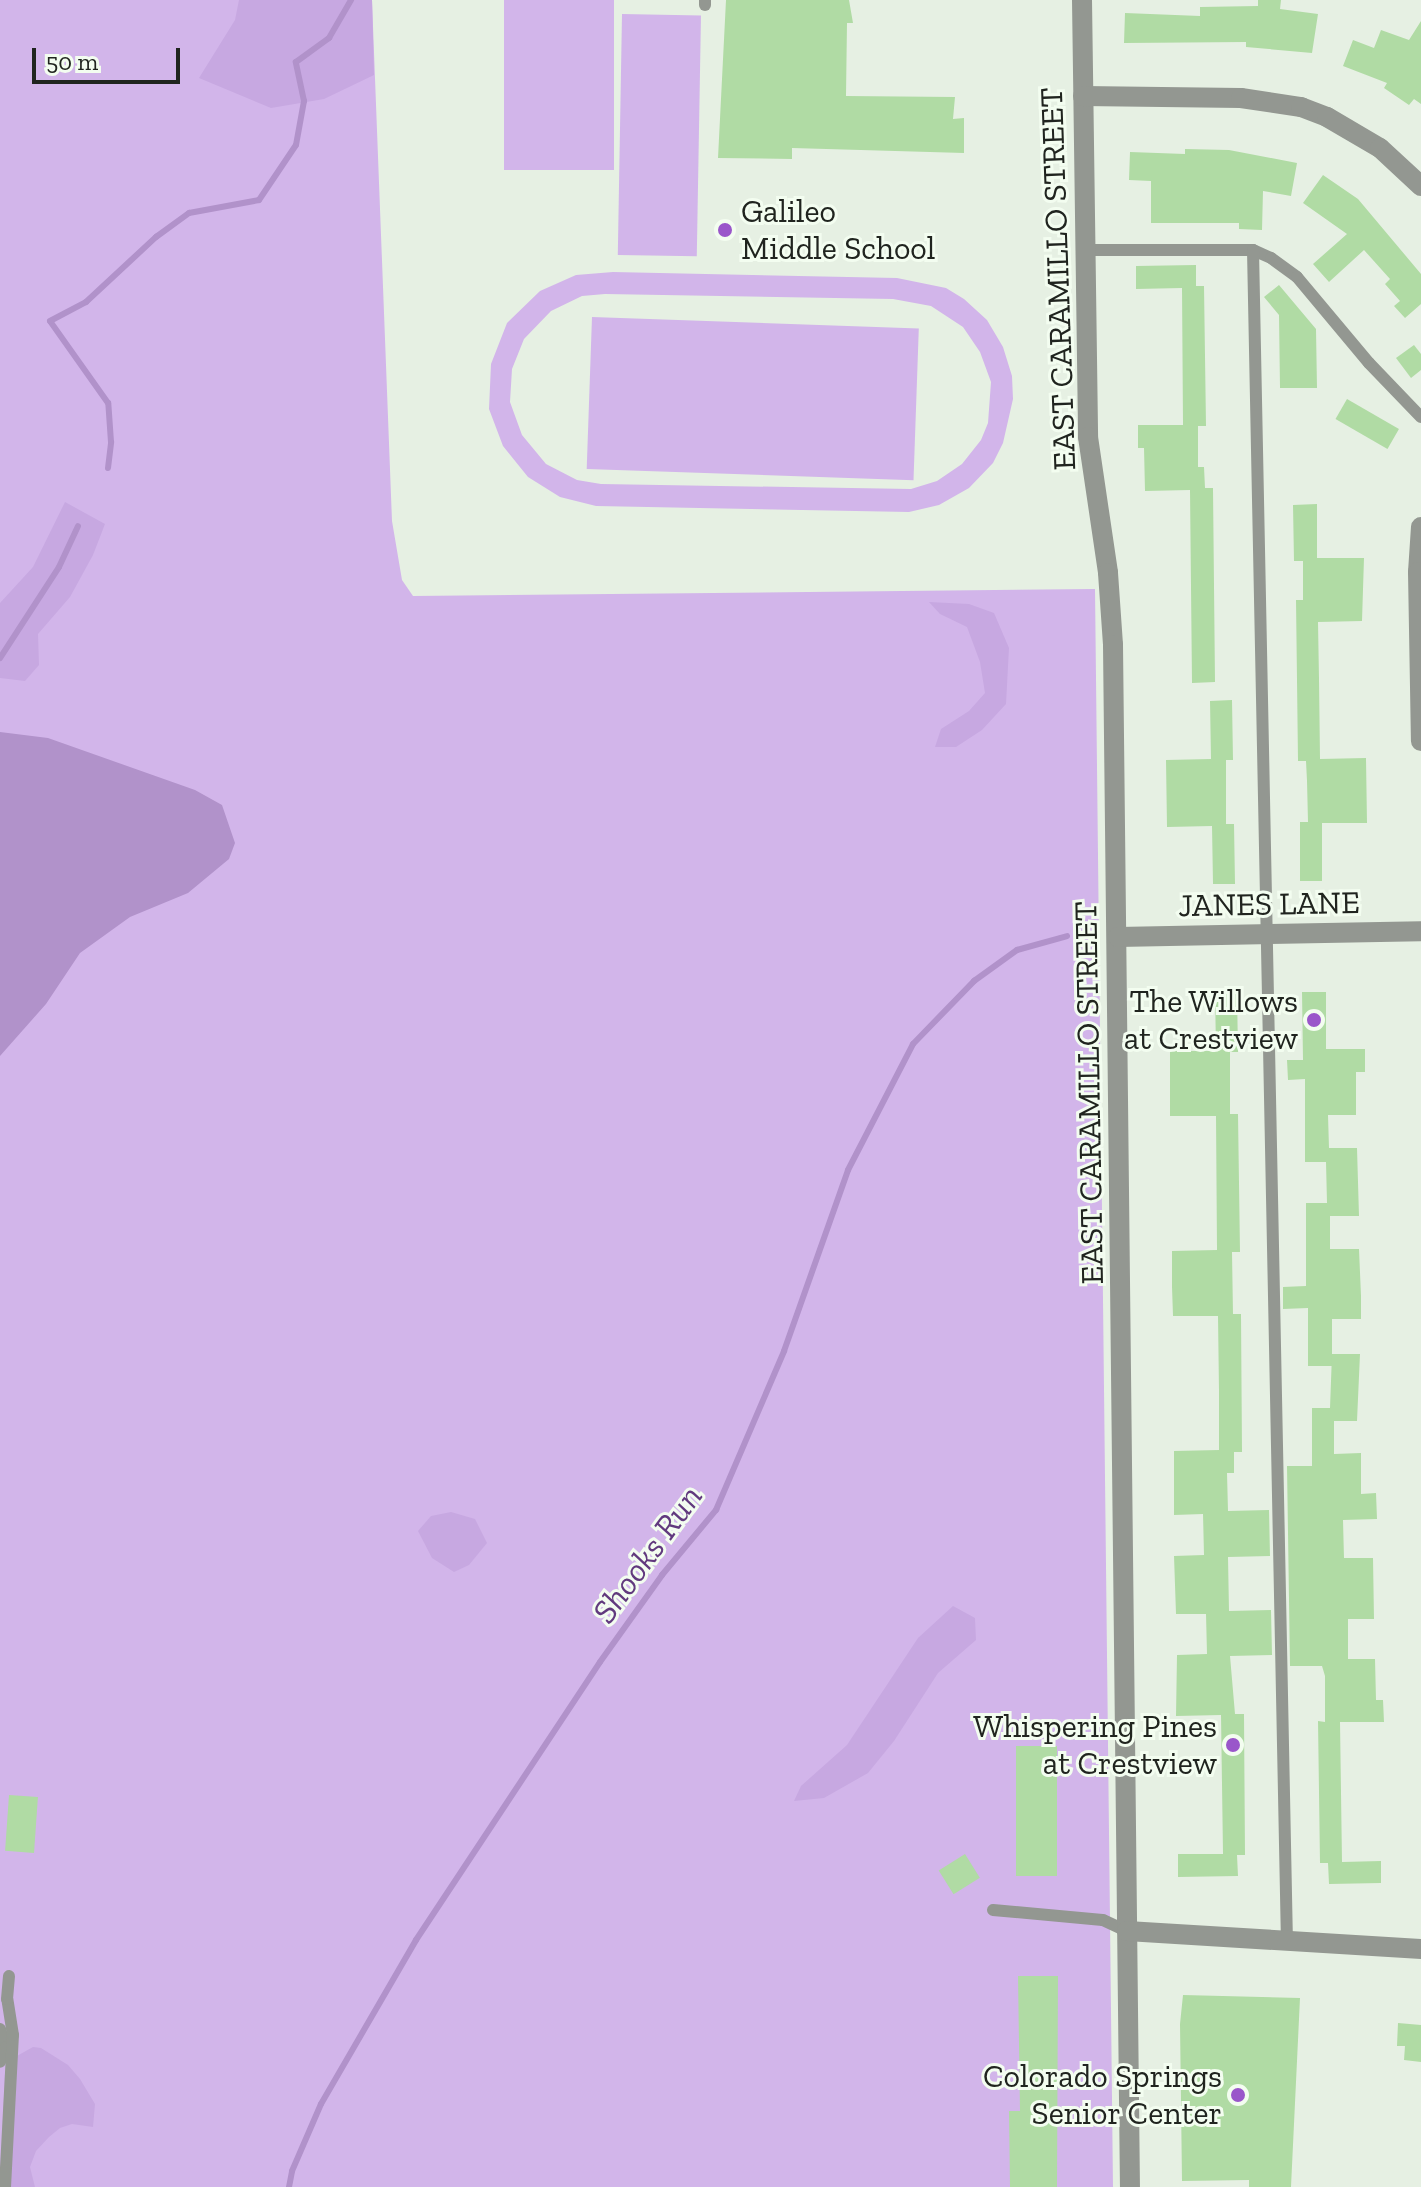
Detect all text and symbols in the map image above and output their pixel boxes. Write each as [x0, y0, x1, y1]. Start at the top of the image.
scale bar [36, 32, 184, 82]
text: 50 m [46, 47, 98, 76]
street label: EAST CARAMILLO STREET [1032, 87, 1084, 471]
place label: Galileo Middle School [741, 193, 935, 268]
marker: Galileo Middle School [716, 221, 734, 239]
street label: JANES LANE [1178, 883, 1360, 925]
street label: EAST CARAMILLO STREET [1066, 901, 1112, 1285]
place label: The Willows at Crestview [1124, 983, 1298, 1058]
marker: The Willows at Crestview [1305, 1011, 1323, 1029]
water label: Shooks Run [583, 1477, 711, 1631]
place label: Whispering Pines at Crestview [973, 1708, 1217, 1783]
marker: Whispering Pines at Crestview [1224, 1736, 1242, 1754]
place label: Colorado Springs Senior Center [983, 2058, 1222, 2133]
marker: Colorado Springs Senior Center [1229, 2086, 1247, 2104]

